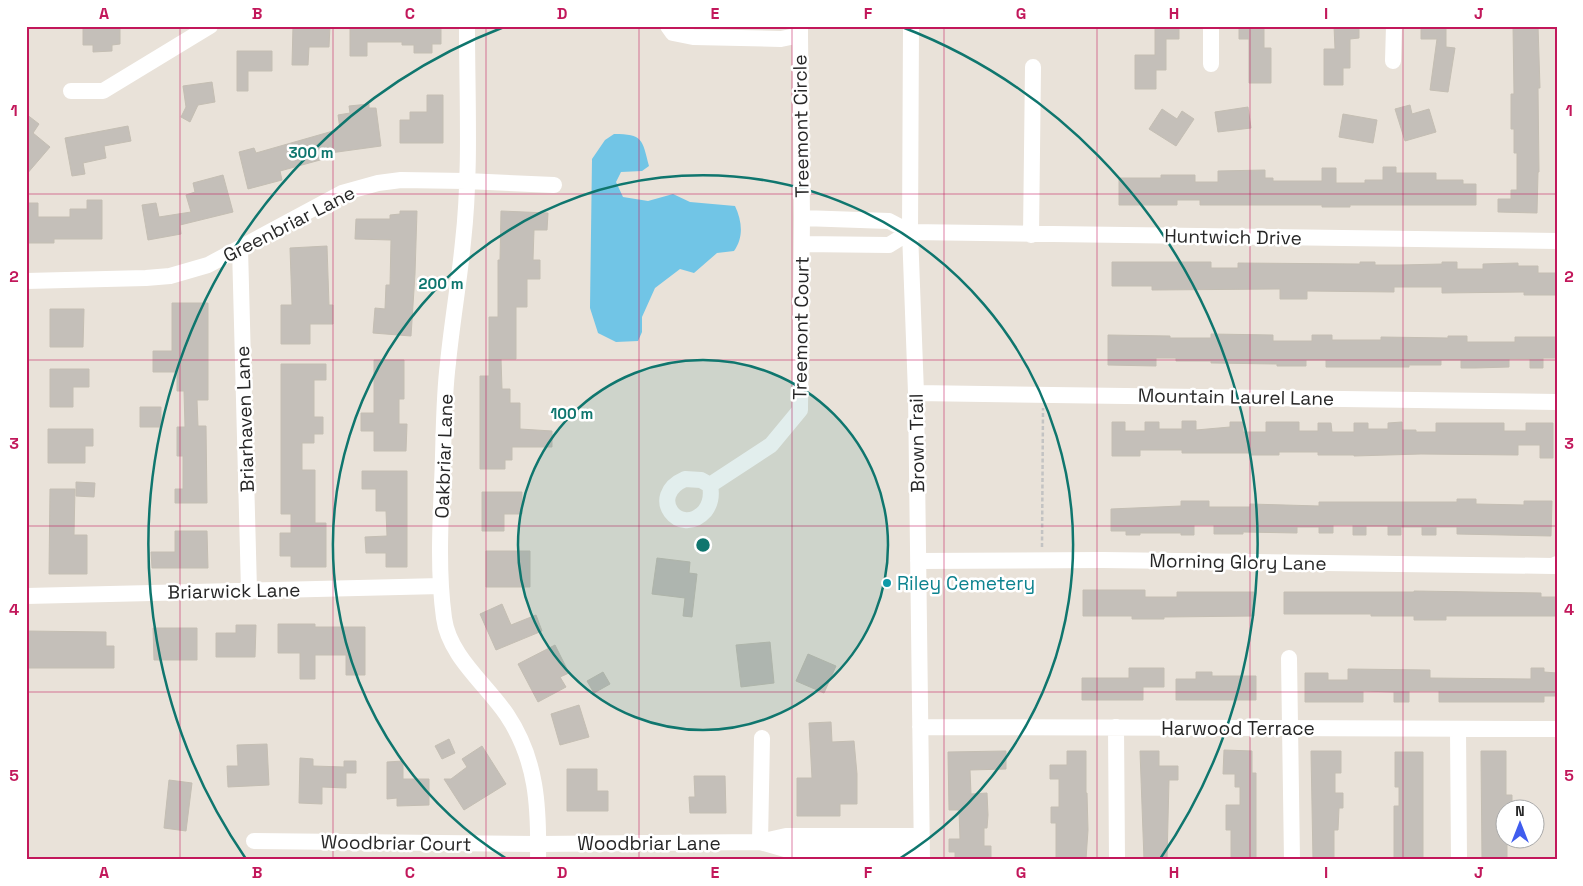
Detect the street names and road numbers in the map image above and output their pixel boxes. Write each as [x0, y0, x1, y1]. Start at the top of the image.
street label: Treemont Circle [787, 54, 815, 198]
street label: Greenbriar Lane [219, 180, 359, 268]
street label: Huntwich Drive [1164, 223, 1302, 251]
street label: Treemont Court [787, 256, 815, 400]
street label: Briarhaven Lane [230, 345, 260, 493]
street label: Mountain Laurel Lane [1138, 383, 1334, 411]
street label: Oakbriar Lane [429, 393, 459, 519]
street label: Brown Trail [904, 393, 930, 493]
street label: Morning Glory Lane [1149, 548, 1327, 576]
street label: Briarwick Lane [167, 577, 301, 605]
street label: Harwood Terrace [1161, 716, 1315, 741]
street label: Woodbriar Court [320, 829, 472, 857]
street label: Woodbriar Lane [577, 831, 721, 856]

